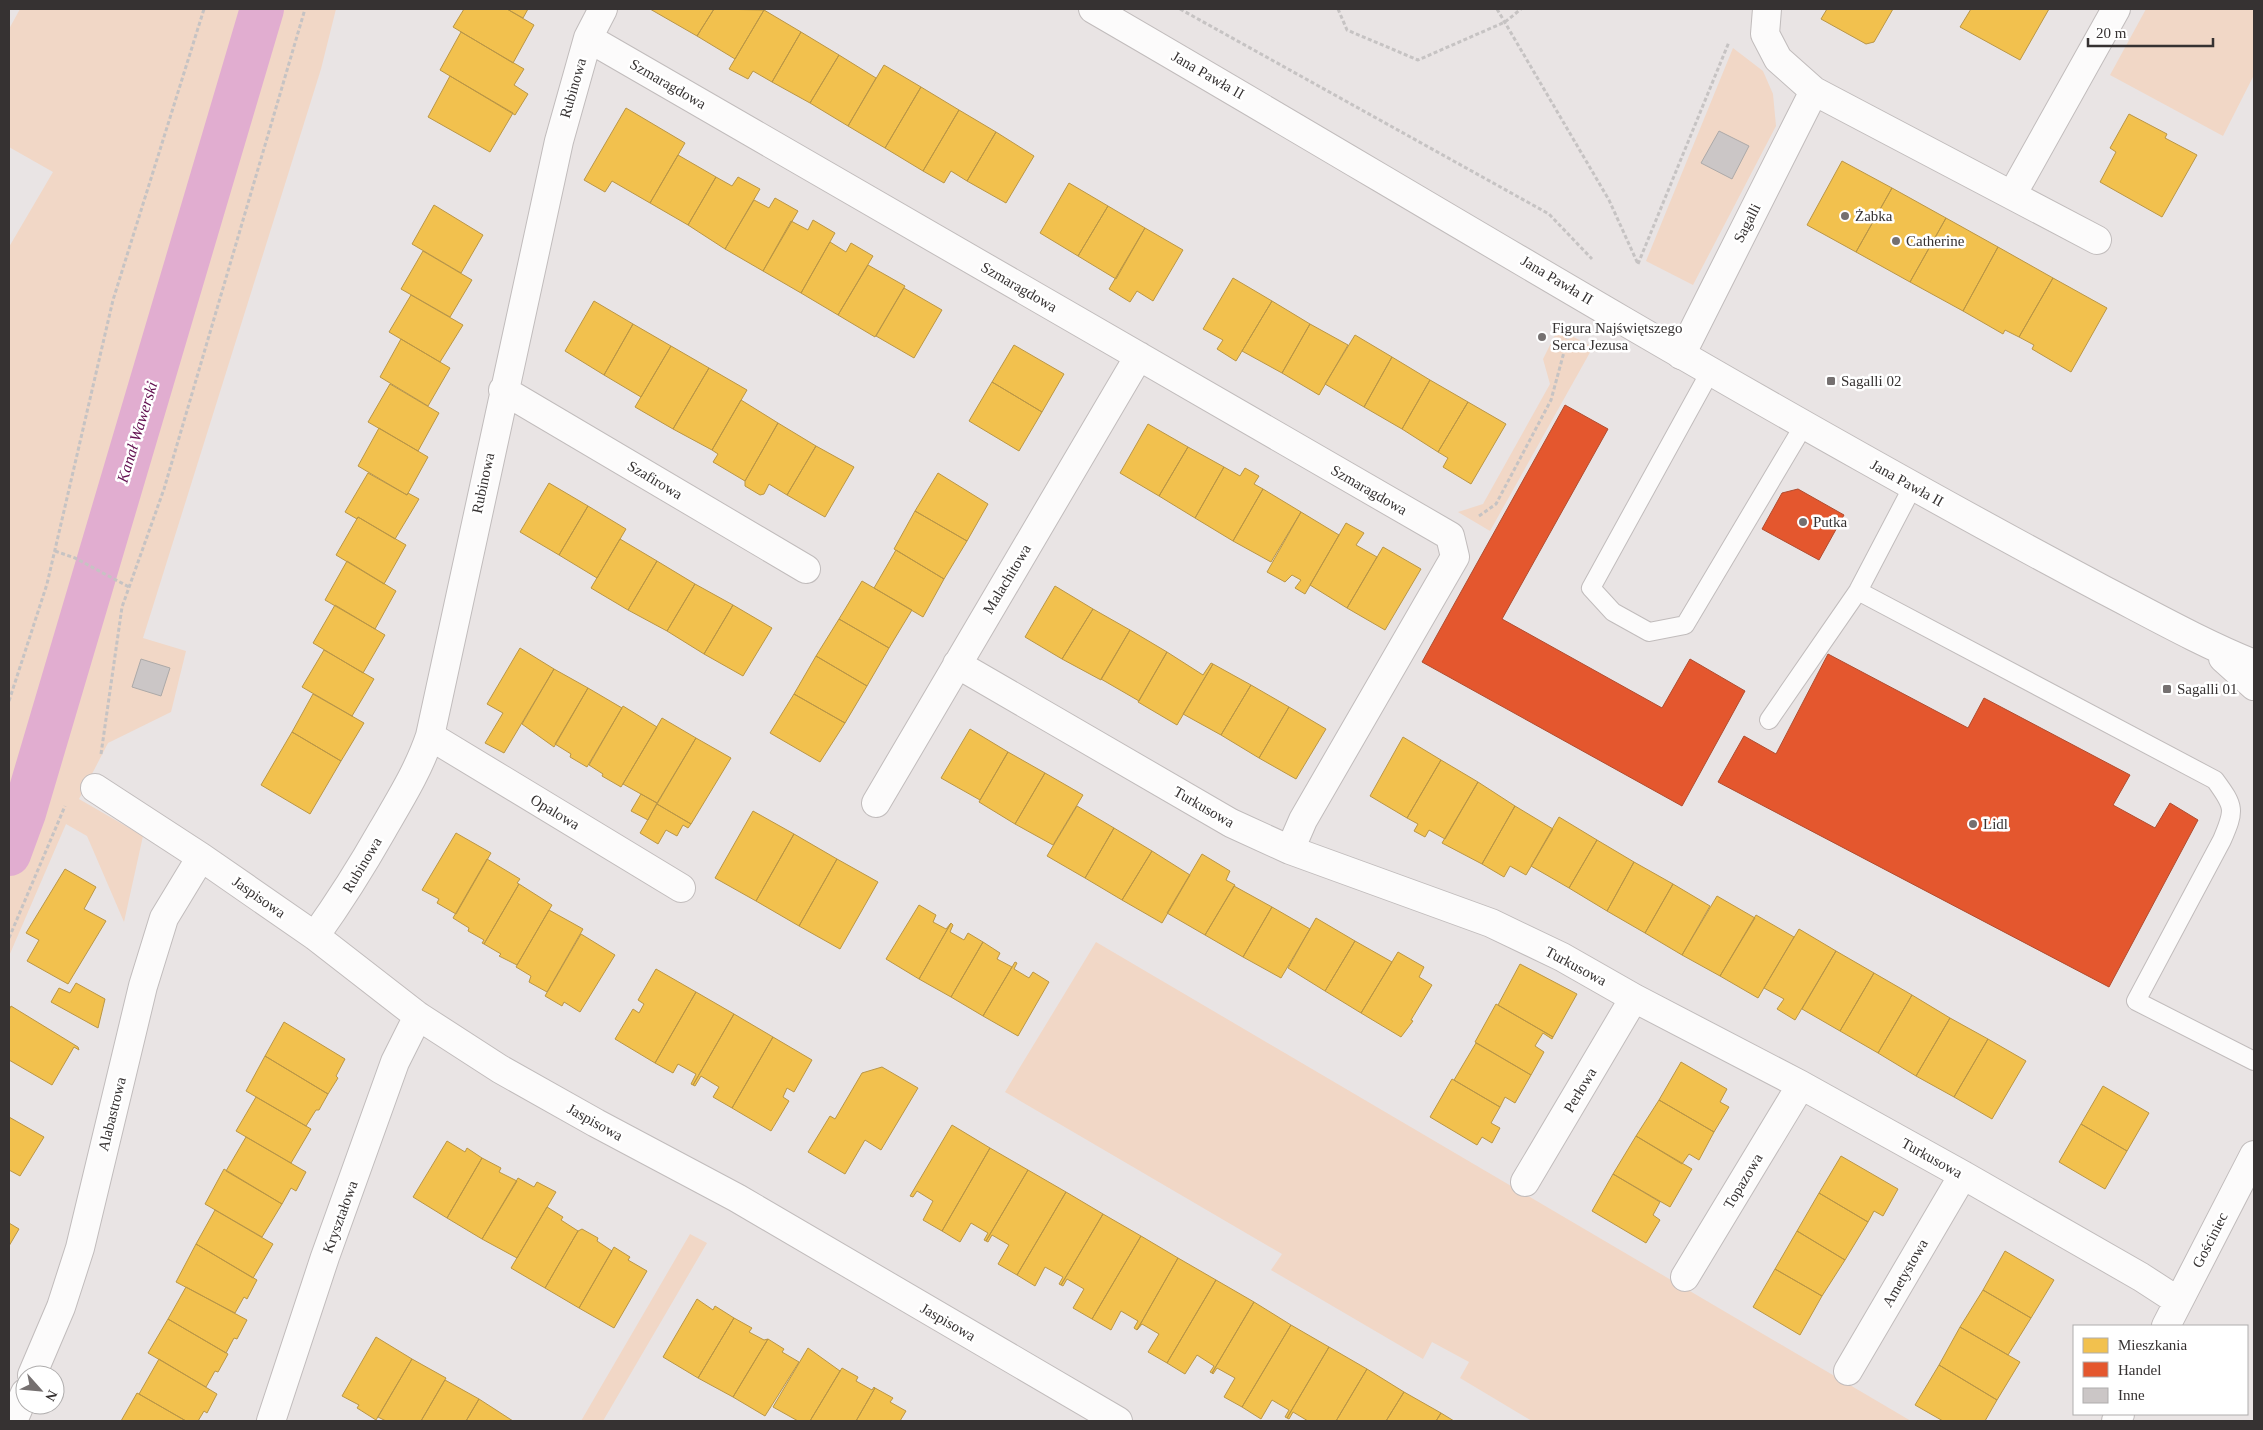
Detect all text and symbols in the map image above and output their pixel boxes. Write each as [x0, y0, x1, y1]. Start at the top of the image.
scale bar [2088, 15, 2213, 47]
text: 20 m [2096, 25, 2127, 41]
street label: Jana Pawła II [1169, 48, 1247, 102]
street label: Rubinowa [557, 56, 589, 120]
street label: Szmaragdowa [627, 56, 709, 112]
street label: Sagalli [1730, 201, 1764, 245]
place label: Żabka [1855, 208, 1893, 224]
marker: Żabka [1839, 210, 1851, 222]
place label: Catherine [1906, 233, 1965, 249]
marker: Catherine [1890, 235, 1902, 247]
street label: Jana Pawła II [1518, 252, 1596, 308]
street label: Szmaragdowa [978, 259, 1060, 315]
place label: Figura Najświętszego Serca Jezusa [1552, 320, 1682, 353]
marker: Figura Najświętszego Serca Jezusa [1536, 331, 1548, 343]
place label: Sagalli 02 [1841, 373, 1901, 389]
marker: Sagalli 02 [1825, 375, 1837, 387]
water label: Kanał Wawerski [113, 379, 160, 486]
street label: Rubinowa [469, 451, 497, 515]
street label: Jana Pawła II [1868, 456, 1946, 510]
street label: Szafirowa [625, 457, 685, 503]
street label: Szmaragdowa [1328, 462, 1410, 518]
place label: Putka [1813, 514, 1848, 530]
marker: Putka [1797, 516, 1809, 528]
street label: Malachitowa [980, 541, 1034, 617]
place label: Sagalli 01 [2177, 681, 2237, 697]
marker: Sagalli 01 [2161, 683, 2173, 695]
street label: Turkusowa [1171, 783, 1237, 831]
street label: Opalowa [528, 791, 583, 833]
place label: Lidl [1983, 816, 2008, 832]
marker: Lidl [1967, 818, 1979, 830]
street label: Rubinowa [339, 834, 385, 896]
street label: Jaspisowa [229, 873, 289, 921]
street label: Turkusowa [1543, 943, 1610, 989]
street label: Perłowa [1560, 1065, 1600, 1115]
street label: Alabastrowa [95, 1075, 129, 1153]
street label: Jaspisowa [565, 1100, 626, 1144]
street label: Turkusowa [1899, 1135, 1965, 1181]
street label: Topazowa [1720, 1150, 1766, 1211]
street label: Kryształowa [320, 1178, 361, 1255]
street label: Gościniec [2189, 1209, 2231, 1270]
street label: Ametystowa [1879, 1236, 1931, 1310]
street label: Jaspisowa [918, 1300, 979, 1344]
legend [2073, 1325, 2248, 1415]
text: Mieszkania [2118, 1337, 2187, 1353]
text: Handel [2118, 1362, 2161, 1378]
north arrow [15, 1365, 65, 1415]
text: Inne [2118, 1387, 2145, 1403]
text: N [42, 1388, 60, 1404]

